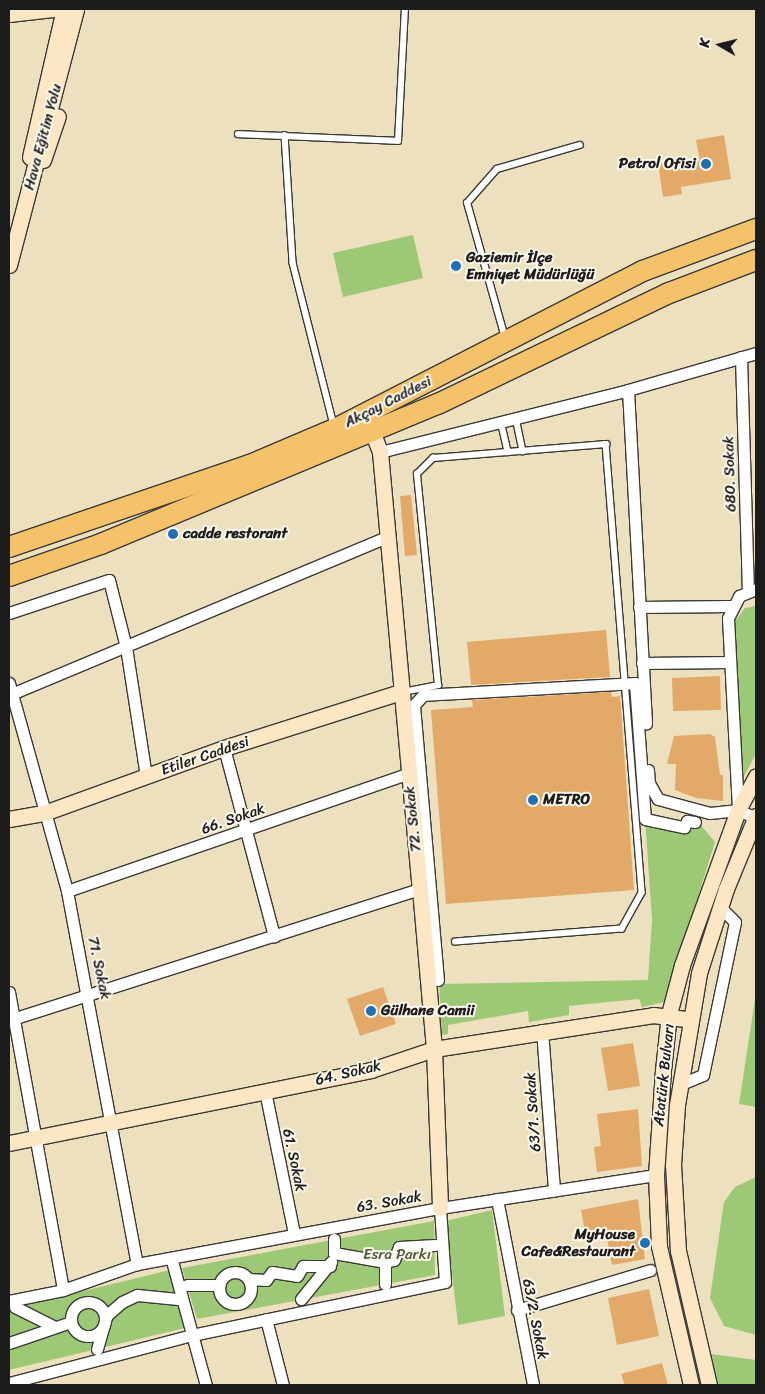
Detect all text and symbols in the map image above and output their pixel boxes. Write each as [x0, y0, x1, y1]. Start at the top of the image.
north arrow [695, 20, 745, 70]
text: K [692, 37, 718, 49]
street label: Hava Eğitim Yolu [20, 82, 66, 192]
place label: Petrol Ofisi [619, 155, 696, 173]
marker: Petrol Ofisi [700, 158, 712, 170]
place label: Gaziemir İlçe Emniyet Müdürlüğü [466, 248, 594, 283]
marker: Gaziemir İlçe Emniyet Müdürlüğü [450, 260, 462, 272]
street label: Akçay Caddesi [341, 372, 435, 432]
street label: 680. Sokak [720, 436, 740, 512]
place label: cadde restorant [183, 525, 288, 543]
marker: cadde restorant [167, 528, 179, 540]
street label: Etiler Caddesi [159, 733, 251, 779]
street label: 72. Sokak [401, 785, 425, 853]
place label: METRO [543, 791, 590, 809]
marker: METRO [527, 794, 539, 806]
street label: 66. Sokak [199, 800, 267, 838]
street label: 71. Sokak [84, 935, 114, 1001]
place label: Gülhane Camii [381, 1002, 474, 1020]
marker: Gülhane Camii [365, 1005, 377, 1017]
street label: Atatürk Bulvarı [650, 1023, 678, 1127]
street label: 64. Sokak [313, 1057, 383, 1089]
street label: 63/1. Sokak [521, 1072, 545, 1152]
street label: 61. Sokak [279, 1127, 309, 1193]
street label: 63. Sokak [355, 1187, 423, 1217]
place label: MyHouse Cafe&Restaurant [522, 1225, 635, 1260]
marker: MyHouse Cafe&Restaurant [639, 1237, 651, 1249]
park label: Esra Parkı [363, 1246, 431, 1264]
street label: 63/2. Sokak [518, 1277, 552, 1361]

